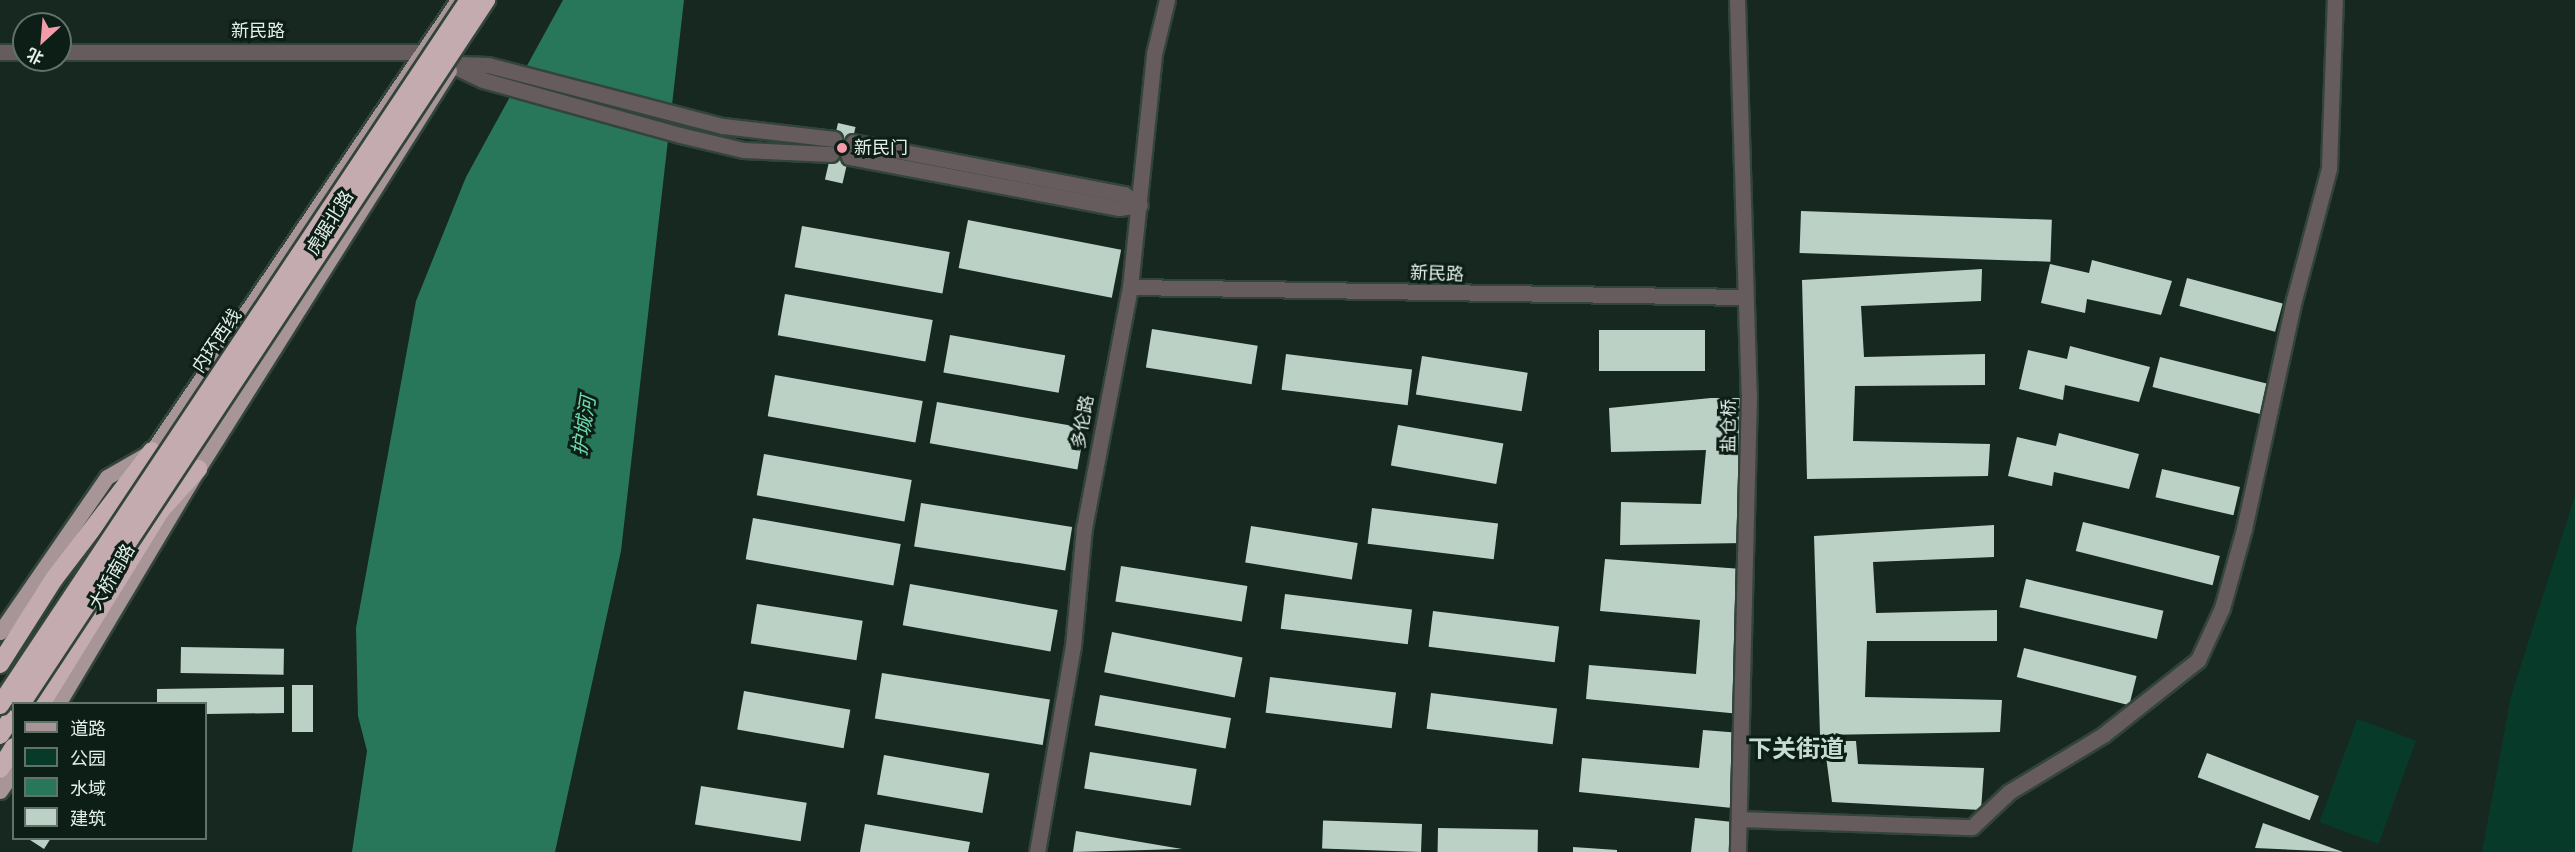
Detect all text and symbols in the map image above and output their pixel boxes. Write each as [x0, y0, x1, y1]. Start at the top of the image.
north arrow [12, 12, 72, 72]
street label: 新民路 [231, 20, 285, 42]
text: 北 [23, 44, 47, 69]
place label: 新民门 [854, 137, 908, 159]
marker: 新民门 [835, 141, 849, 155]
street label: 虎踞北路 [302, 187, 358, 259]
street label: 新民路 [1410, 262, 1464, 286]
street label: 内环西线 [188, 305, 246, 377]
water label: 护城河 [566, 394, 600, 458]
street label: 多伦路 [1068, 394, 1098, 450]
street label: 盐仓桥 [1718, 399, 1740, 453]
street label: 大桥南路 [85, 540, 139, 614]
legend [12, 702, 207, 840]
text: 道路 [70, 717, 106, 740]
district label: 下关街道 [1748, 735, 1844, 763]
text: 公园 [70, 747, 106, 770]
text: 水域 [70, 777, 106, 800]
text: 建筑 [70, 807, 106, 830]

